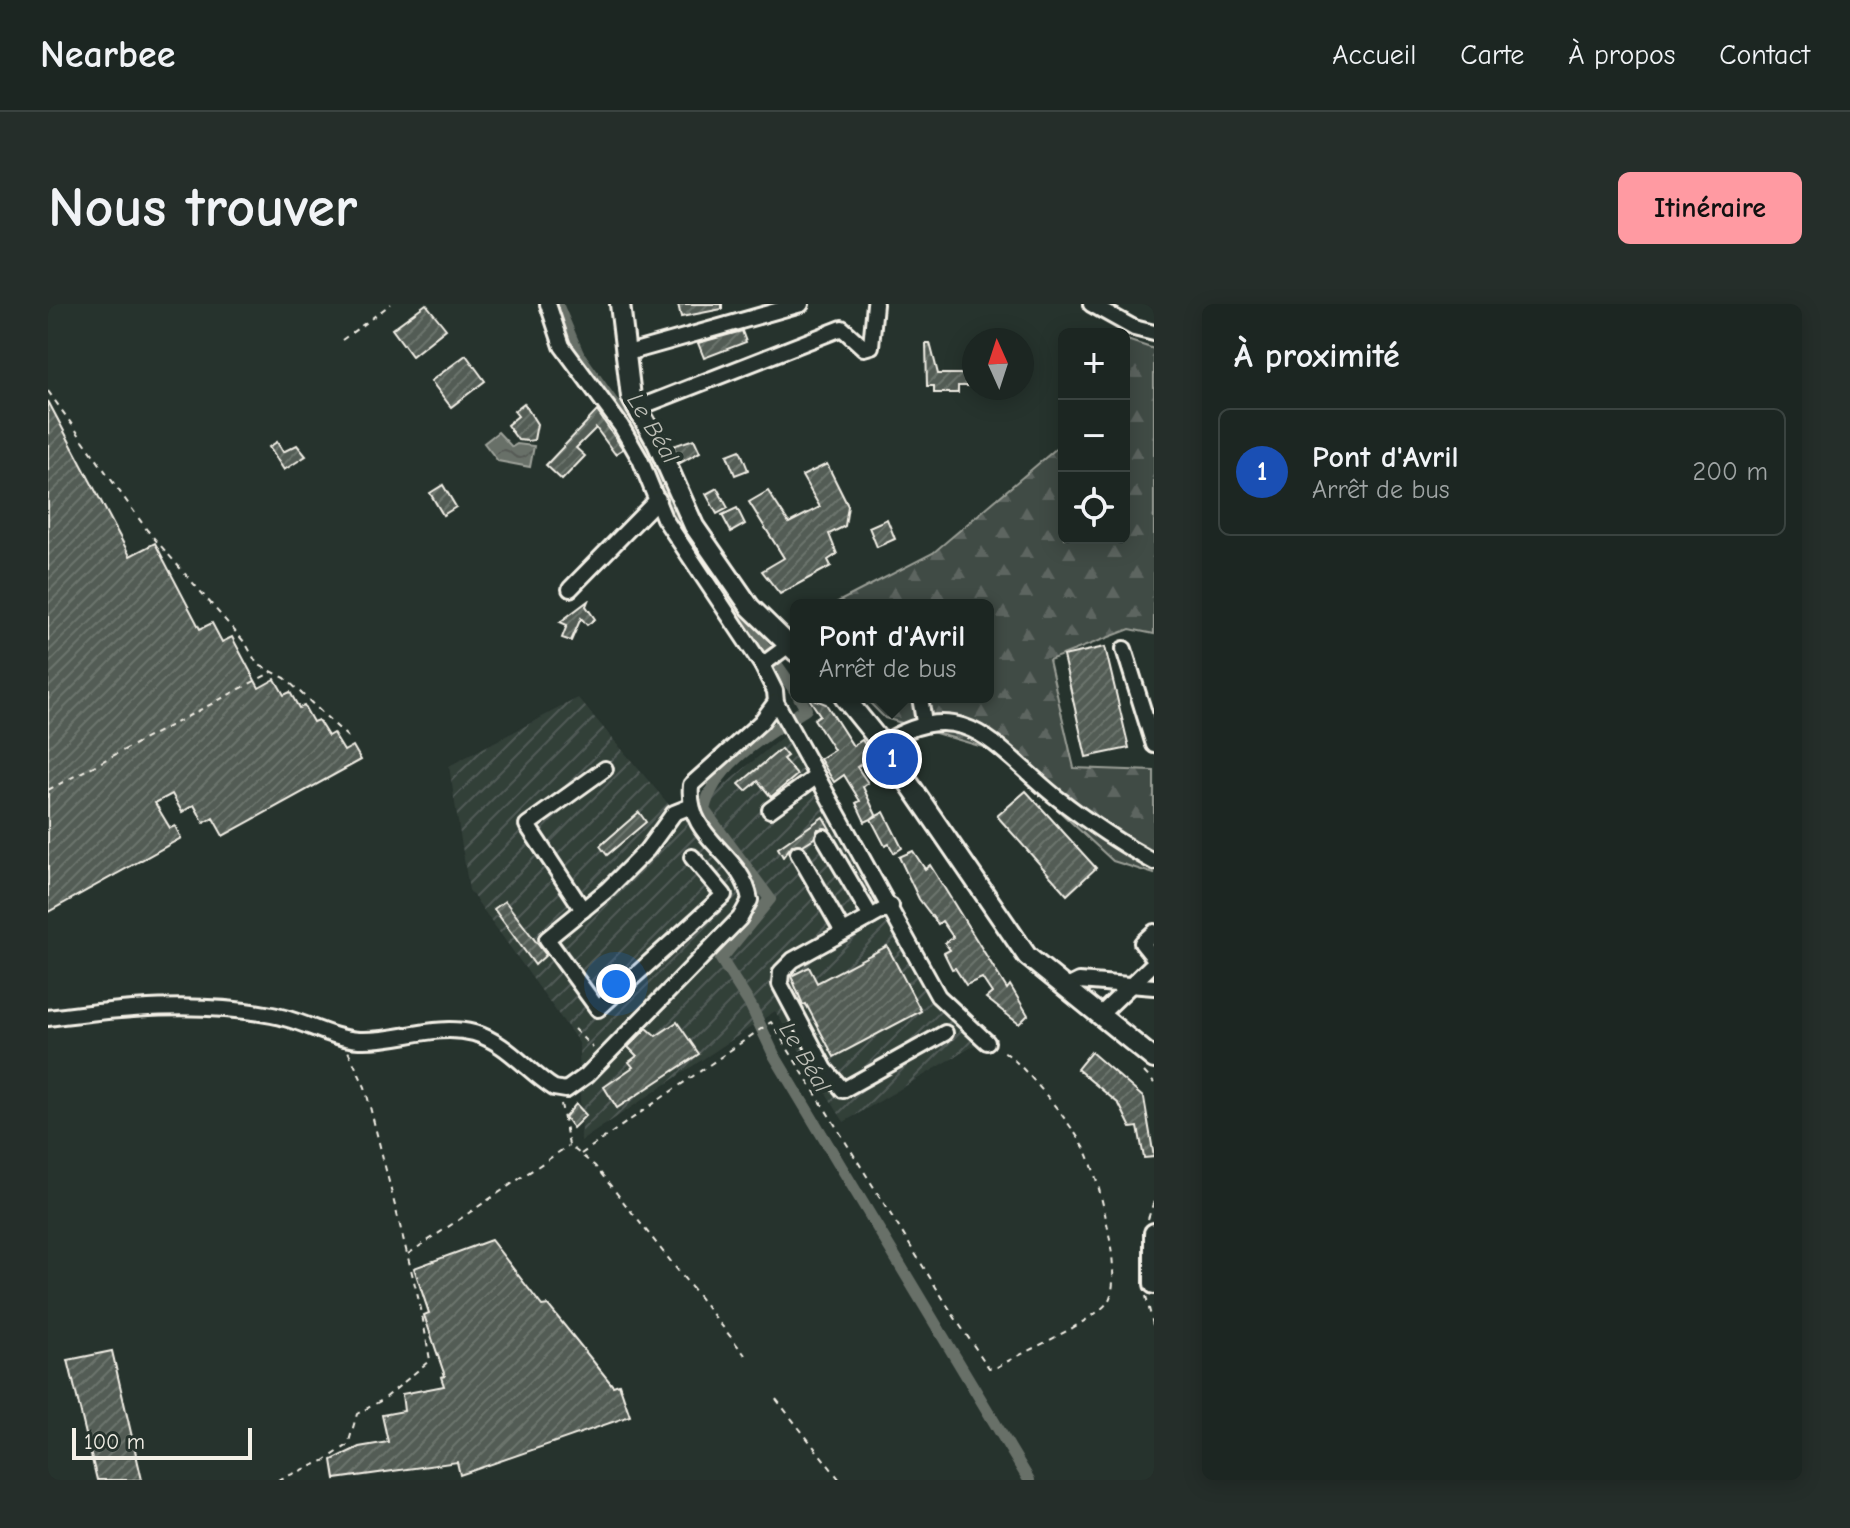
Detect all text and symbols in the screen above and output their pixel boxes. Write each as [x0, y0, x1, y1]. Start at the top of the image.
text: Nearbee [40, 33, 175, 77]
text: Accueil [1332, 39, 1416, 71]
text: Carte [1460, 39, 1524, 71]
text: À propos [1568, 39, 1675, 71]
text: Contact [1719, 39, 1810, 71]
button: Itinéraire [1618, 172, 1802, 244]
text: Nous trouver [48, 176, 357, 240]
north arrow [962, 328, 1034, 400]
map controls [1058, 328, 1130, 544]
button: + [1058, 328, 1130, 400]
text: À proximité [1234, 336, 1400, 376]
water label: Le Béal [621, 388, 685, 469]
button: − [1058, 400, 1130, 472]
text: Pont d'Avril [1312, 440, 1459, 475]
text: 1 [1257, 457, 1267, 487]
text: 200 m [1693, 457, 1768, 487]
button: locate [1058, 472, 1130, 544]
text: Arrêt de bus [1312, 475, 1450, 505]
popup [790, 599, 994, 703]
text: Pont d'Avril [819, 619, 965, 654]
text: Arrêt de bus [819, 654, 956, 684]
pin: 1 [866, 729, 918, 789]
your location [596, 964, 636, 1004]
water label: Le Béal [773, 1017, 837, 1098]
scale bar [72, 1424, 252, 1460]
text: 100 m [84, 1429, 145, 1455]

